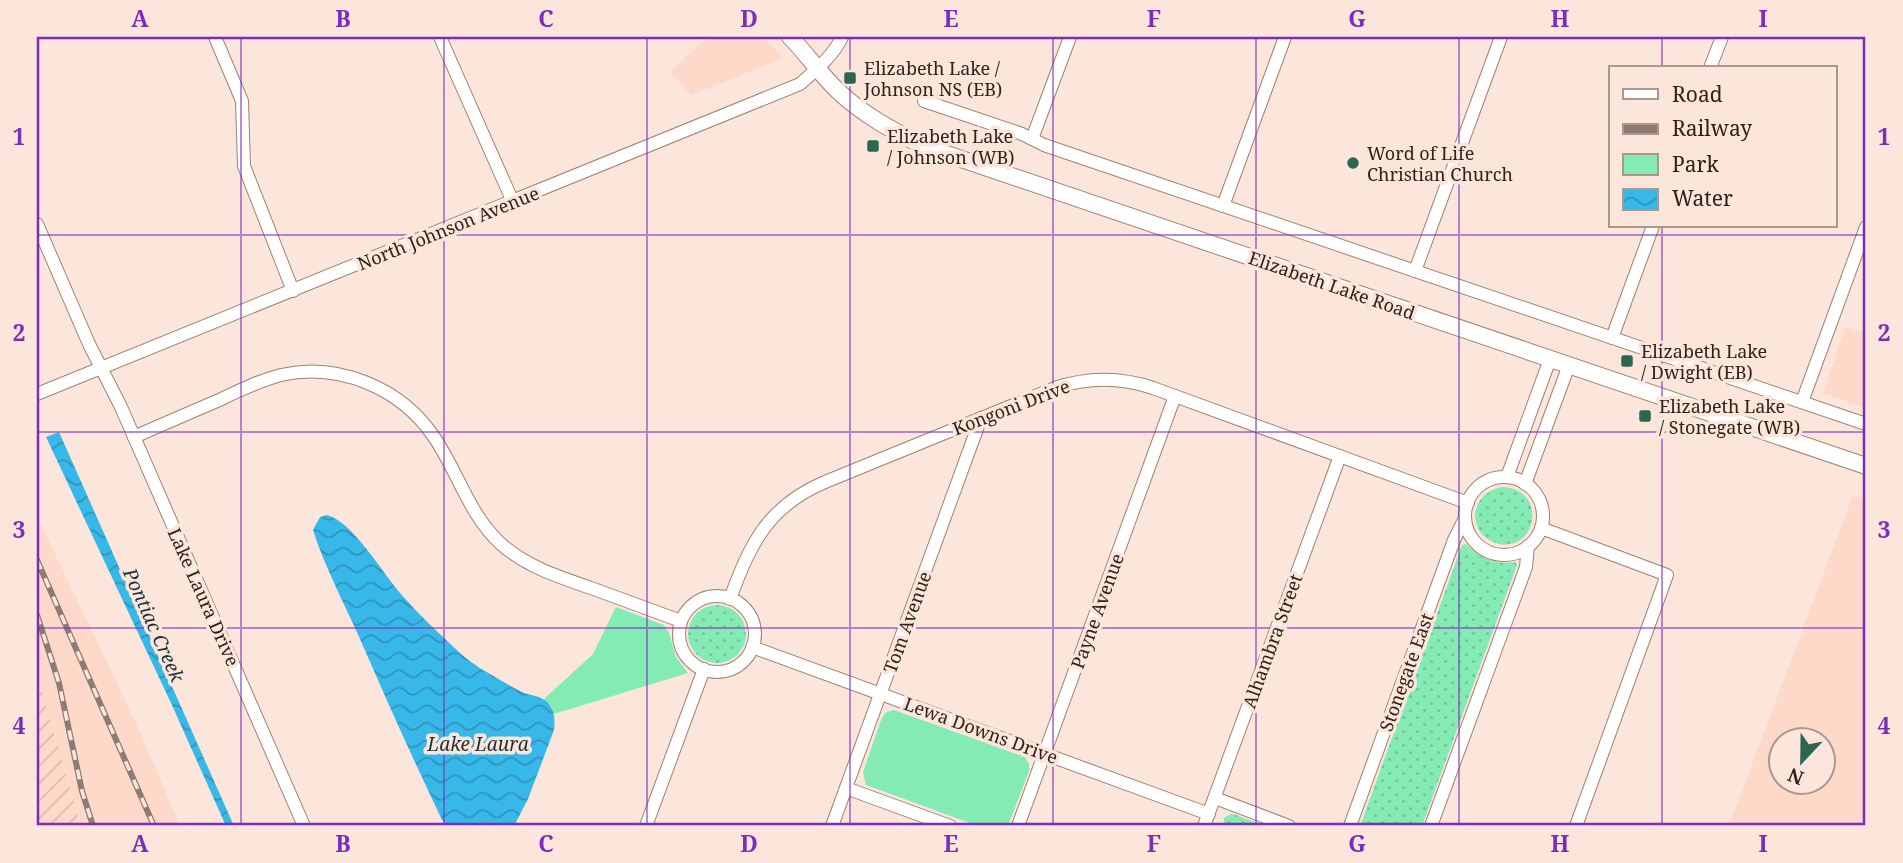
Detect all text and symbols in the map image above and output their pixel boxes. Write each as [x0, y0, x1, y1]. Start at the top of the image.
text: A [131, 2, 149, 34]
text: B [335, 2, 351, 34]
text: C [538, 2, 554, 34]
text: D [740, 2, 758, 34]
text: E [943, 2, 959, 34]
text: F [1147, 2, 1161, 34]
text: G [1348, 2, 1366, 34]
text: H [1551, 2, 1570, 34]
text: I [1758, 2, 1768, 34]
place label: Elizabeth Lake / Johnson NS (EB) [863, 56, 1002, 101]
legend [1609, 66, 1836, 228]
marker: Elizabeth Lake / Johnson NS (EB) [842, 70, 858, 86]
text: Road [1672, 80, 1723, 108]
text: Railway [1672, 114, 1752, 142]
text: 1 [13, 120, 26, 152]
text: 1 [1878, 120, 1891, 152]
place label: Elizabeth Lake / Johnson (WB) [887, 124, 1015, 169]
marker: Elizabeth Lake / Johnson (WB) [865, 138, 881, 154]
place label: Word of Life Christian Church [1367, 141, 1513, 186]
text: Park [1672, 150, 1719, 178]
marker: Word of Life Christian Church [1345, 155, 1361, 171]
street label: North Johnson Avenue [354, 181, 542, 275]
text: Water [1672, 184, 1733, 212]
street label: Elizabeth Lake Road [1246, 245, 1418, 325]
text: 2 [13, 316, 26, 348]
text: 2 [1878, 316, 1891, 348]
place label: Elizabeth Lake / Dwight (EB) [1641, 339, 1767, 384]
marker: Elizabeth Lake / Dwight (EB) [1619, 353, 1635, 369]
street label: Kongoni Drive [949, 374, 1073, 440]
place label: Elizabeth Lake / Stonegate (WB) [1659, 394, 1800, 439]
marker: Elizabeth Lake / Stonegate (WB) [1637, 408, 1653, 424]
text: 3 [13, 513, 26, 545]
text: 3 [1878, 513, 1891, 545]
street label: Lake Laura Drive [163, 524, 245, 670]
street label: Payne Avenue [1065, 550, 1129, 672]
water label: Pontiac Creek [117, 563, 191, 687]
street label: Tom Avenue [878, 568, 936, 676]
street label: Alhambra Street [1237, 571, 1307, 711]
street label: Stonegate East [1374, 610, 1438, 734]
street label: Lewa Downs Drive [901, 691, 1061, 769]
text: 4 [13, 709, 26, 741]
text: 4 [1878, 709, 1891, 741]
north arrow [1766, 726, 1836, 796]
water label: Lake Laura [426, 731, 529, 757]
text: N [1784, 762, 1807, 792]
text: A [131, 827, 149, 859]
text: B [335, 827, 351, 859]
text: C [538, 827, 554, 859]
text: D [740, 827, 758, 859]
text: E [943, 827, 959, 859]
text: F [1147, 827, 1161, 859]
text: G [1348, 827, 1366, 859]
text: H [1551, 827, 1570, 859]
text: I [1758, 827, 1768, 859]

